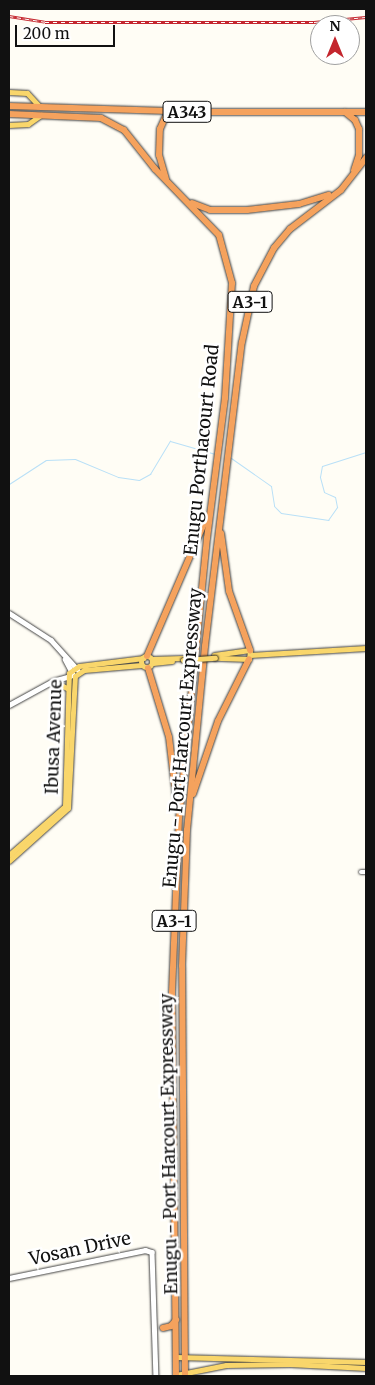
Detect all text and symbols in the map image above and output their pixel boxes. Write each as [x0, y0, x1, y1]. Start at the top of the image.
scale bar [18, 15, 118, 47]
north arrow [310, 15, 360, 65]
text: N [329, 17, 341, 35]
text: 200 m [23, 24, 70, 43]
road number: A343 [162, 98, 212, 125]
road number: A3-1 [228, 288, 272, 316]
street label: Enugu Porthacourt Road [180, 343, 224, 557]
street label: Enugu - Port Harcourt Expressway [159, 587, 207, 889]
street label: Ibusa Avenue [41, 679, 67, 795]
road number: A3-1 [152, 908, 196, 934]
street label: Enugu - Port Harcourt Expressway [156, 993, 182, 1295]
street label: Vosan Drive [27, 1228, 133, 1270]

